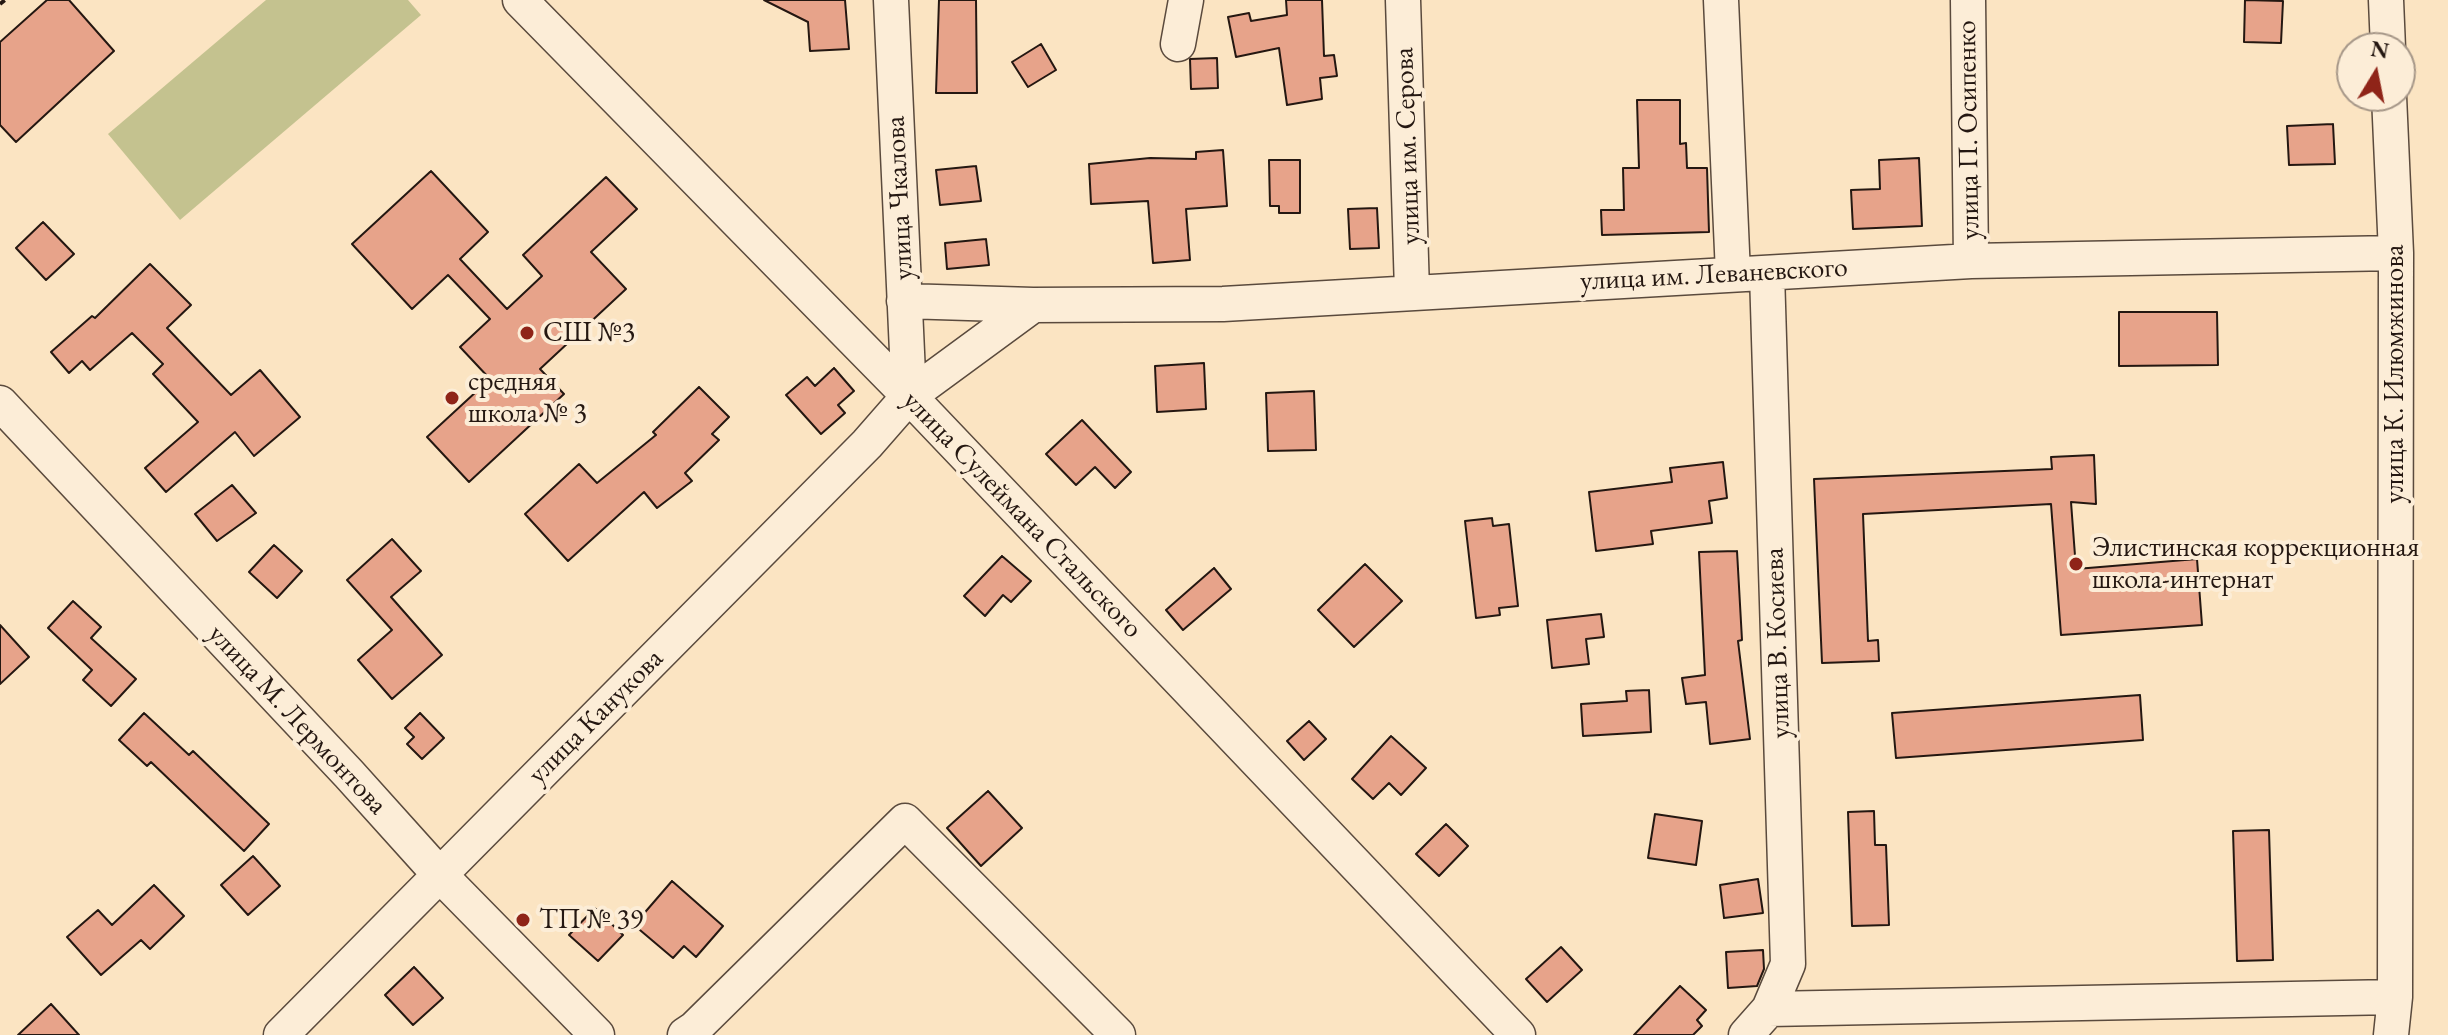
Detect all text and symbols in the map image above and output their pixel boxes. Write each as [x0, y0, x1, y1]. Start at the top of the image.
street label: улица П. Осипенко [1950, 20, 1988, 240]
north arrow [2336, 32, 2416, 112]
text: N [2369, 34, 2391, 66]
street label: улица им. Серова [1388, 47, 1428, 245]
street label: улица Чкалова [879, 115, 921, 281]
street label: улица К. Илюмжинова [2378, 244, 2412, 504]
street label: улица им. Леваневского [1579, 251, 1849, 299]
place label: СШ №3 [543, 316, 635, 350]
marker: СШ №3 [518, 324, 536, 342]
place label: средняя школа № 3 [468, 365, 587, 431]
street label: улица Сулеймана Стальского [895, 385, 1149, 645]
marker: средняя школа № 3 [443, 389, 461, 407]
place label: Элистинская коррекционная школа-интернат [2092, 531, 2419, 597]
street label: улица В. Косиева [1758, 547, 1798, 739]
marker: Элистинская коррекционная школа-интернат [2067, 555, 2085, 573]
street label: улица М. Лермонтова [200, 618, 394, 822]
street label: улица Канукова [521, 642, 671, 792]
place label: ТП № 39 [539, 903, 643, 937]
marker: ТП № 39 [514, 911, 532, 929]

